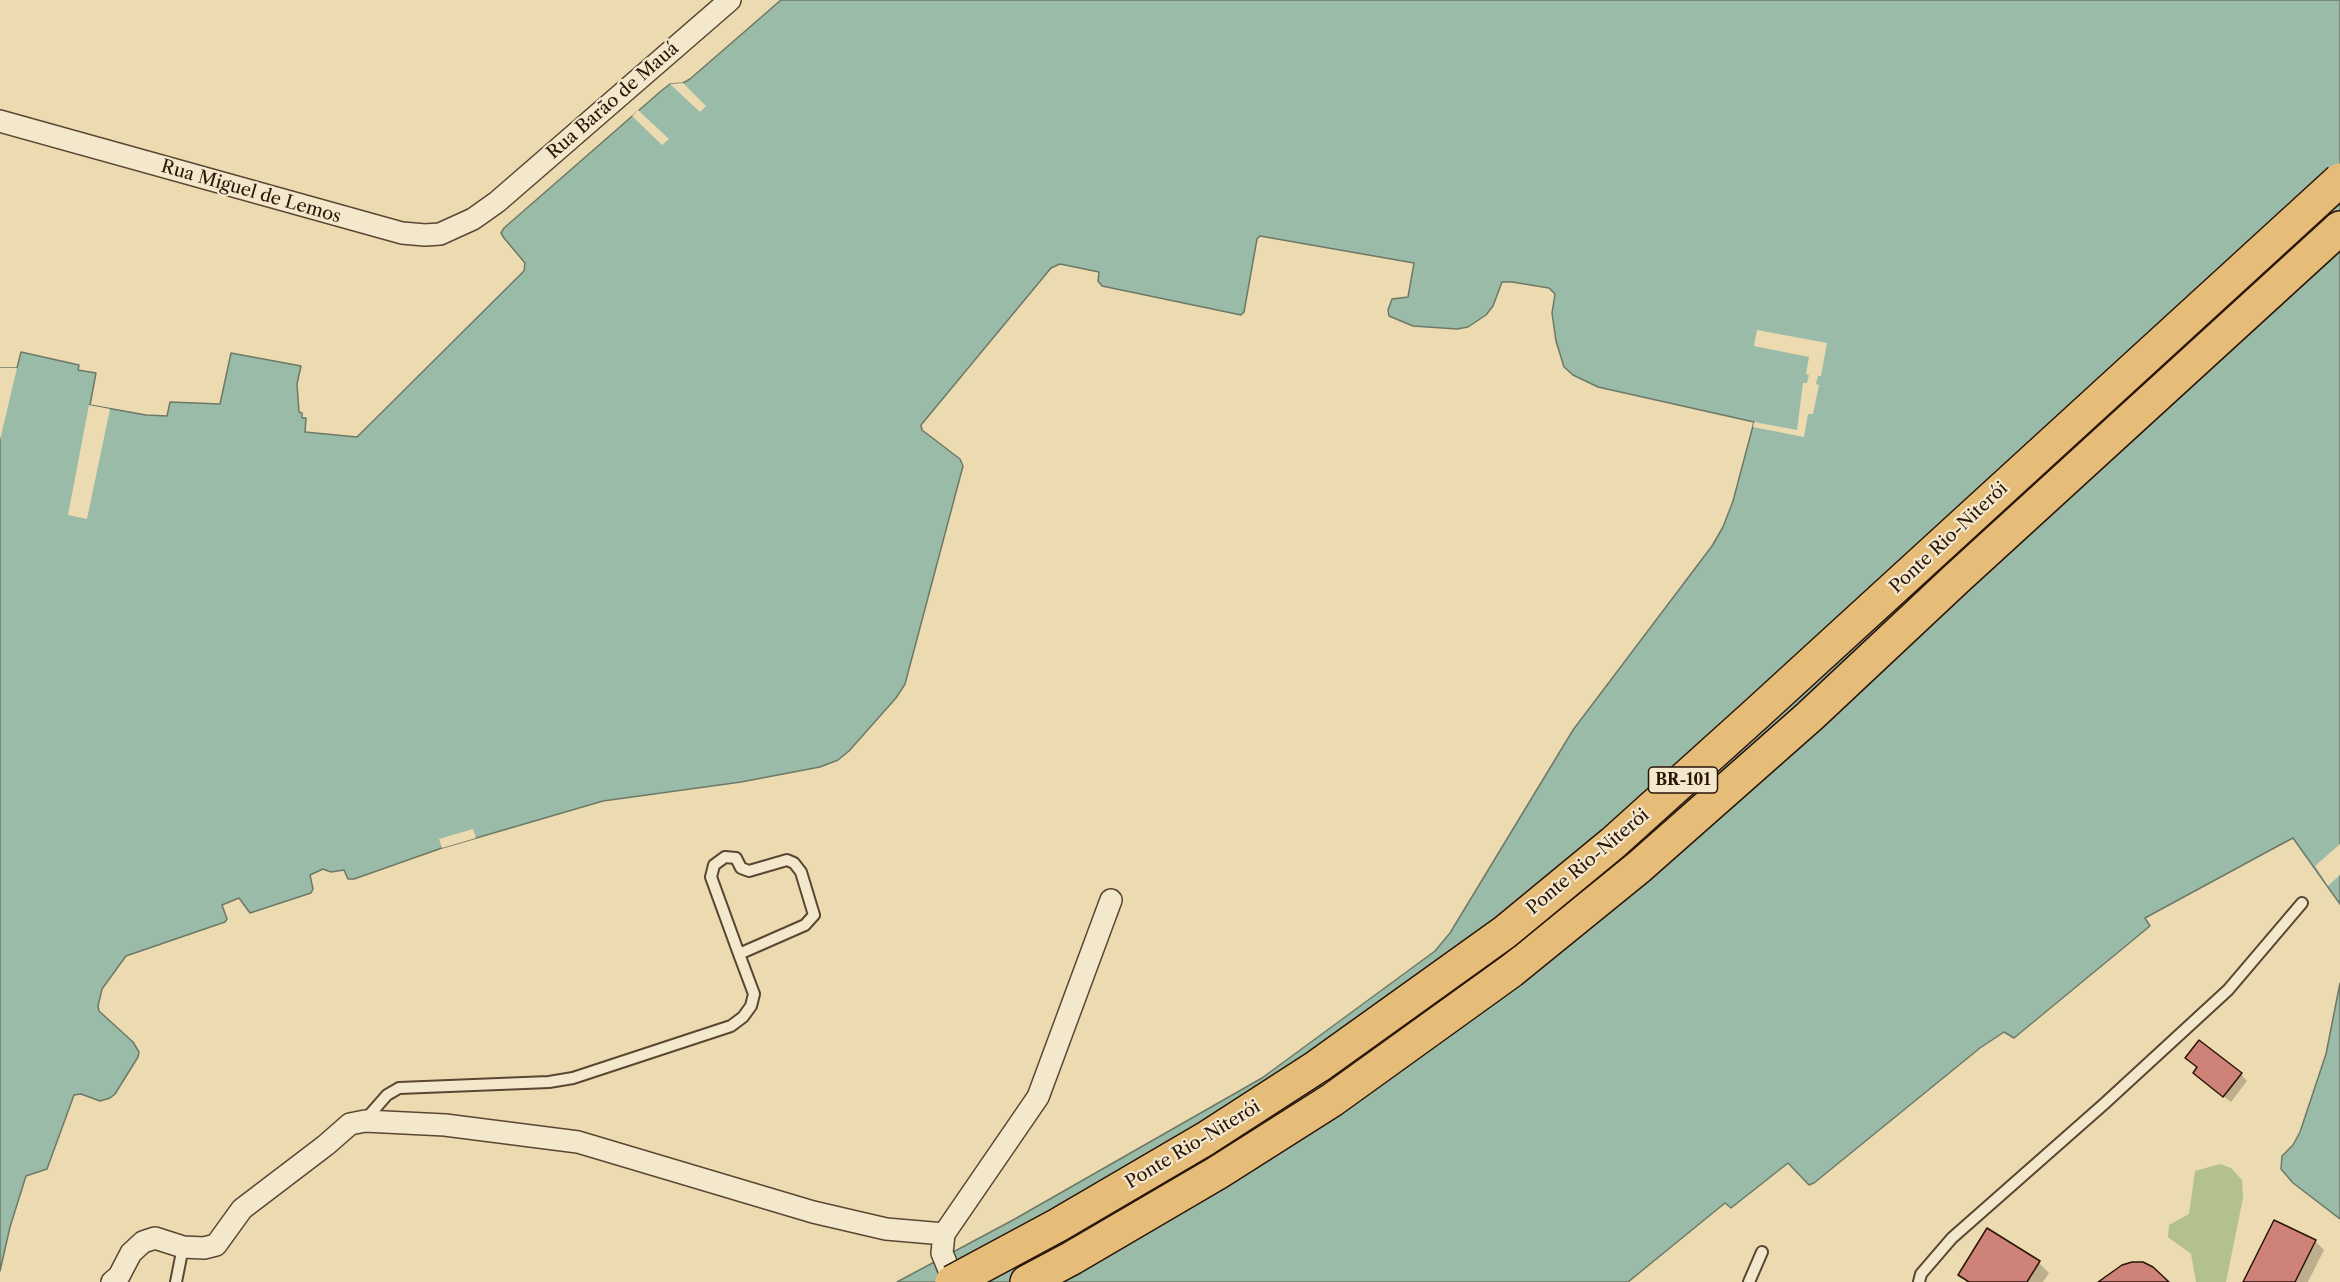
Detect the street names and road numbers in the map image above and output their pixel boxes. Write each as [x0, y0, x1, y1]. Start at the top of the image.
street label: Rua Barão de Mauá [543, 38, 683, 164]
street label: Rua Miguel de Lemos [158, 156, 344, 228]
street label: Ponte Rio-Niterói [1886, 478, 2012, 598]
road number: BR-101 [1648, 767, 1718, 793]
street label: Ponte Rio-Niterói [1522, 804, 1654, 920]
street label: Ponte Rio-Niterói [1122, 1096, 1264, 1194]

